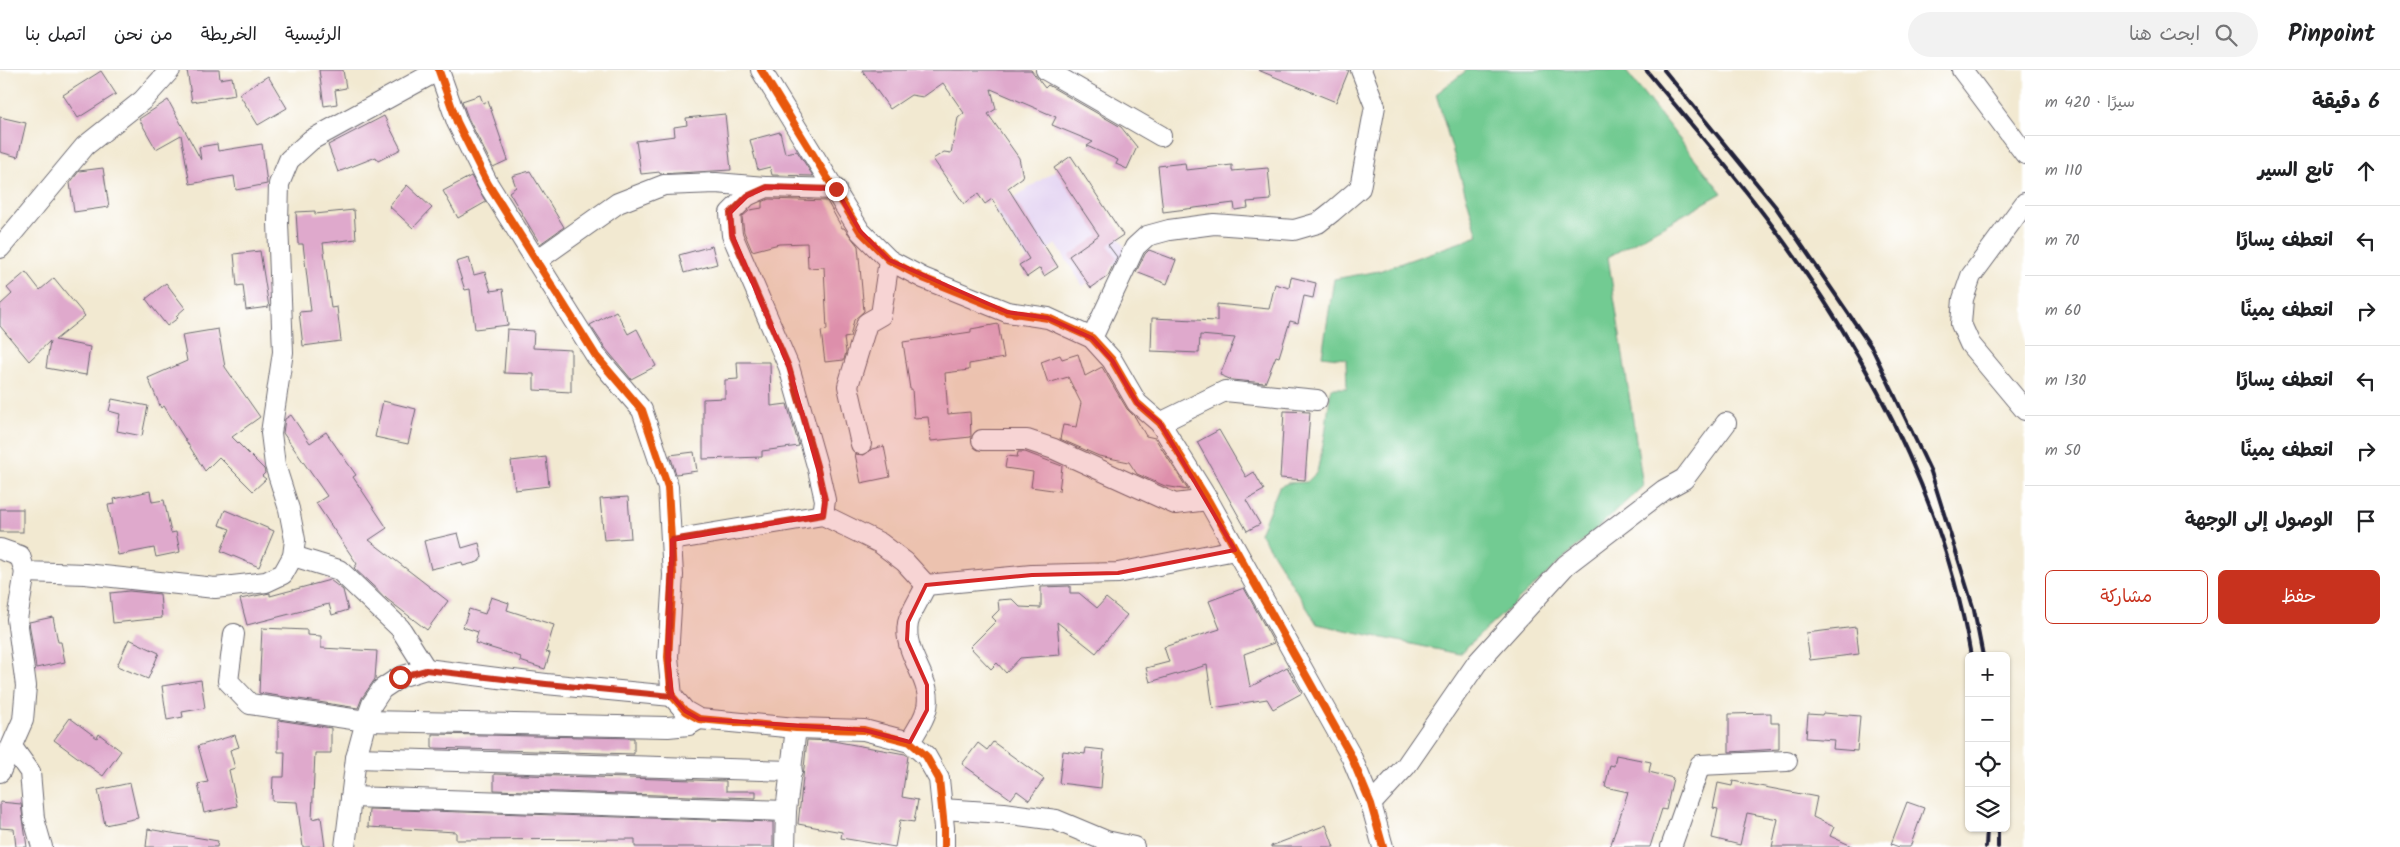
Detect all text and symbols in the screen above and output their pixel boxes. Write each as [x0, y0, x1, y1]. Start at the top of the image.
search box [1908, 12, 2258, 57]
text: Pinpoint [2288, 15, 2375, 54]
text: ابحث هنا [2129, 20, 2200, 50]
text: اتصل بنا [25, 21, 86, 50]
text: من نحن [114, 21, 173, 50]
text: الخريطة [201, 21, 257, 50]
text: الرئيسية [285, 21, 341, 50]
icon: search [2212, 21, 2240, 49]
text: 6 دقيقة [2312, 86, 2380, 119]
text: سيرًا · 420 m [2045, 90, 2135, 115]
text: تابع السير [2258, 156, 2333, 186]
icon: ahead [2352, 157, 2380, 185]
text: 110 m [2045, 158, 2082, 183]
route end [825, 178, 848, 201]
text: انعطف يسارًا [2236, 226, 2333, 256]
icon: left [2352, 227, 2380, 255]
text: 70 m [2045, 228, 2080, 253]
text: انعطف يمينًا [2241, 296, 2333, 326]
icon: right [2352, 297, 2380, 325]
text: 60 m [2045, 298, 2081, 323]
text: انعطف يسارًا [2236, 366, 2333, 396]
icon: left [2352, 367, 2380, 395]
text: 130 m [2045, 368, 2086, 393]
text: انعطف يمينًا [2241, 436, 2333, 466]
icon: right [2352, 437, 2380, 465]
text: 50 m [2045, 438, 2081, 463]
text: الوصول إلى الوجهة [2185, 506, 2333, 536]
icon: arrive [2352, 507, 2380, 535]
button: مشاركة [2045, 570, 2208, 624]
button: حفظ [2218, 570, 2380, 624]
map controls [1965, 652, 2010, 832]
button: + [1965, 652, 2010, 697]
route start [389, 666, 412, 689]
button: − [1965, 697, 2010, 742]
button: locate [1965, 742, 2010, 787]
button: layers [1965, 787, 2010, 832]

